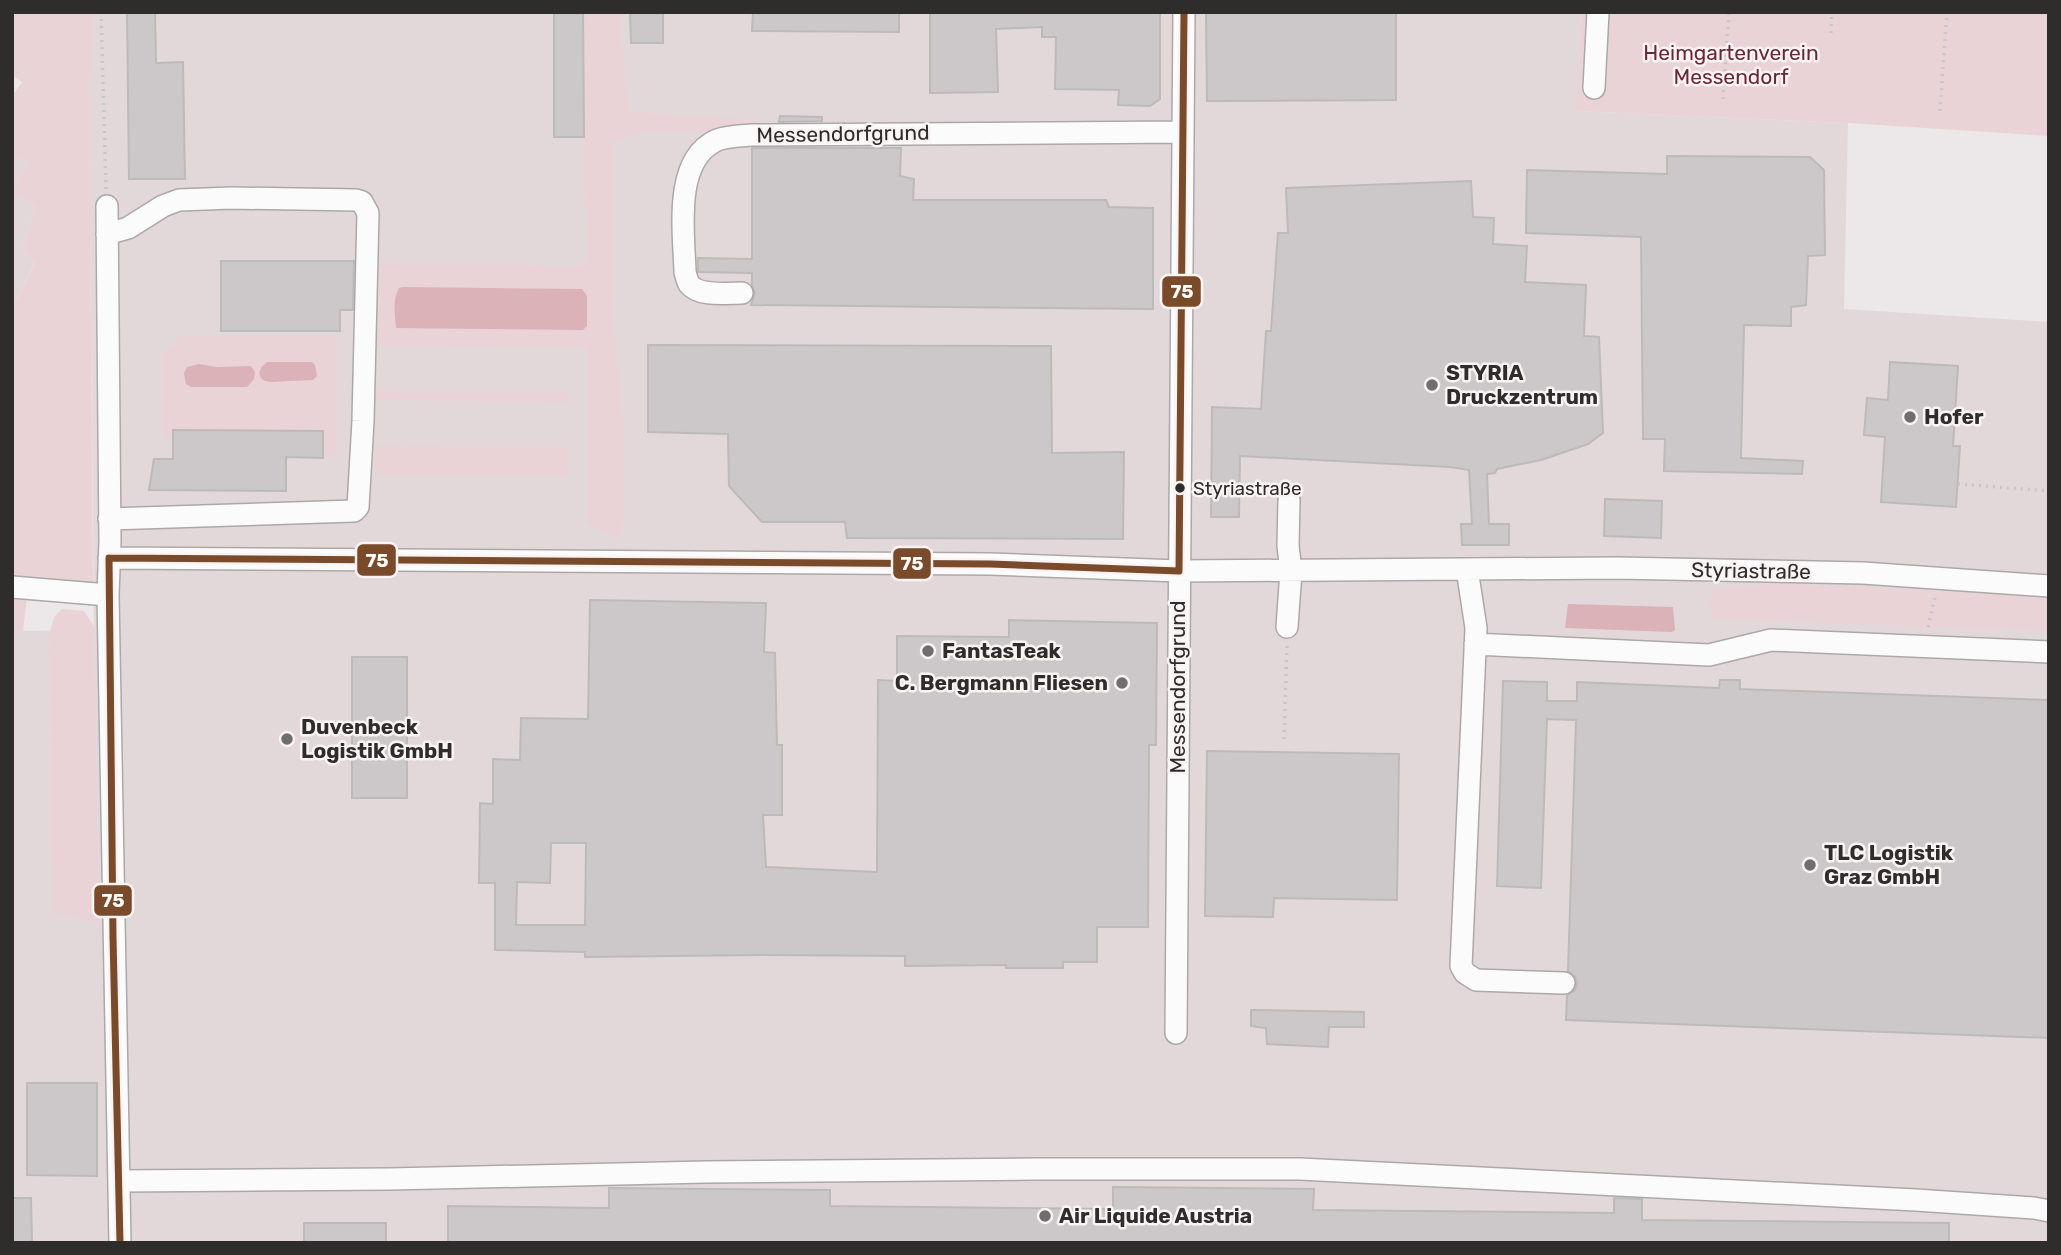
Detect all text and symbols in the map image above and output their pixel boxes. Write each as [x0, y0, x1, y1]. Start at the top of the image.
park label: Heimgartenverein Messendorf [1643, 40, 1819, 89]
street label: Messendorfgrund [756, 119, 930, 148]
line badge: 75 [1161, 275, 1202, 308]
text: 75 [1170, 280, 1194, 303]
place label: STYRIA Druckzentrum [1446, 360, 1598, 409]
marker: STYRIA Druckzentrum [1424, 377, 1440, 393]
place label: Hofer [1924, 404, 1984, 429]
marker: Hofer [1902, 409, 1918, 425]
place label: Styriastraße [1193, 477, 1302, 500]
marker: Styriastraße [1173, 481, 1187, 495]
line badge: 75 [356, 543, 397, 577]
line badge: 75 [892, 547, 932, 580]
text: 75 [365, 549, 389, 572]
text: 75 [900, 552, 924, 575]
street label: Styriastraße [1691, 557, 1811, 584]
street label: Messendorfgrund [1165, 600, 1190, 774]
place label: FantasTeak [942, 638, 1062, 663]
marker: FantasTeak [920, 643, 936, 659]
place label: C. Bergmann Fliesen [895, 670, 1108, 695]
marker: C. Bergmann Fliesen [1114, 675, 1130, 691]
place label: Duvenbeck Logistik GmbH [301, 714, 453, 763]
marker: Duvenbeck Logistik GmbH [279, 731, 295, 747]
place label: TLC Logistik Graz GmbH [1824, 840, 1954, 889]
marker: TLC Logistik Graz GmbH [1802, 857, 1818, 873]
line badge: 75 [93, 884, 133, 917]
text: 75 [101, 889, 125, 912]
place label: Air Liquide Austria [1059, 1203, 1252, 1228]
marker: Air Liquide Austria [1037, 1208, 1053, 1224]

